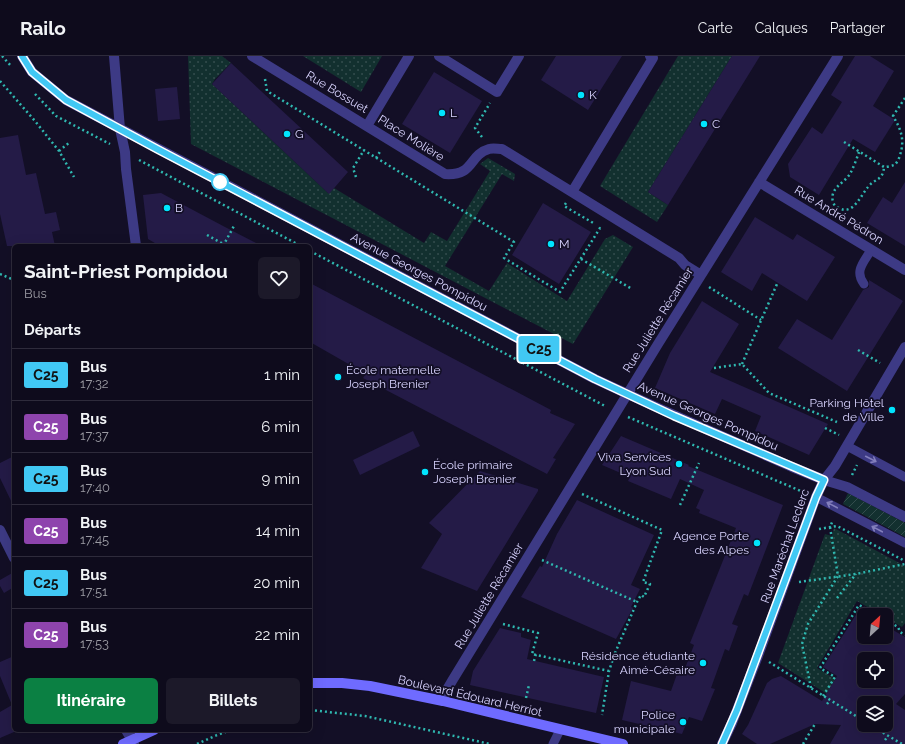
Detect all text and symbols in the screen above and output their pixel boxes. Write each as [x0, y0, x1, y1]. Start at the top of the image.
text: Railo [20, 17, 66, 39]
text: Carte [698, 20, 733, 36]
text: Calques [755, 20, 808, 36]
text: Partager [830, 20, 885, 36]
street label: Rue Bossuet [303, 68, 371, 116]
place label: K [589, 88, 597, 102]
marker: K [576, 90, 586, 100]
place label: L [450, 106, 457, 120]
marker: L [437, 108, 447, 118]
street label: Place Molière [375, 112, 447, 164]
place label: C [712, 117, 720, 131]
marker: C [699, 119, 709, 129]
place label: G [295, 127, 304, 141]
marker: G [282, 129, 292, 139]
unlabelled marker [211, 173, 229, 191]
street label: Rue André Pédron [792, 183, 886, 247]
place label: B [175, 201, 183, 215]
marker: B [162, 203, 172, 213]
street label: Avenue Georges Pompidou [348, 230, 490, 314]
place label: M [559, 237, 570, 251]
marker: M [546, 239, 556, 249]
button: heart [258, 257, 300, 299]
text: Saint-Priest Pompidou [24, 260, 228, 282]
street label: Rue Juliette Récamier [620, 264, 696, 375]
text: Bus [24, 286, 47, 301]
text: Départs [24, 321, 81, 339]
line badge: C25 [516, 336, 562, 362]
text: C25 [526, 341, 552, 357]
text: Bus [80, 358, 107, 376]
place label: École maternelle Joseph Brenier [346, 363, 440, 391]
text: 1 min [264, 366, 300, 384]
text: C25 [33, 367, 59, 383]
marker: École maternelle Joseph Brenier [333, 372, 343, 382]
text: 17:32 [80, 376, 109, 391]
street label: Avenue Georges Pompidou [635, 379, 781, 453]
place label: Parking Hôtel de Ville [809, 396, 885, 424]
marker: Parking Hôtel de Ville [887, 405, 897, 415]
text: Bus [80, 410, 107, 428]
text: 6 min [261, 418, 300, 436]
text: C25 [33, 419, 59, 435]
text: 17:37 [80, 428, 109, 443]
place label: Viva Services Lyon Sud [597, 450, 671, 478]
one-way arrow [864, 456, 876, 463]
place label: École primaire Joseph Brenier [433, 458, 517, 486]
marker: Viva Services Lyon Sud [674, 459, 684, 469]
text: Bus [80, 462, 107, 480]
marker: École primaire Joseph Brenier [420, 467, 430, 477]
text: 9 min [262, 470, 300, 488]
text: C25 [33, 471, 59, 487]
text: 17:40 [80, 480, 110, 495]
street label: Rue Maréchal Leclerc [758, 487, 812, 605]
one-way arrow [827, 501, 839, 509]
text: Bus [80, 514, 107, 532]
text: 14 min [256, 522, 300, 540]
text: C25 [33, 523, 59, 539]
one-way arrow [871, 524, 883, 532]
place label: Agence Porte des Alpes [673, 529, 749, 557]
text: 17:45 [80, 532, 109, 547]
marker: Agence Porte des Alpes [752, 538, 762, 548]
street label: Rue Juliette Récamier [452, 540, 527, 652]
text: Bus [80, 566, 107, 584]
text: 20 min [253, 574, 300, 592]
text: C25 [33, 575, 59, 591]
text: 17:51 [80, 584, 108, 599]
north arrow [857, 608, 893, 644]
map controls [857, 608, 893, 732]
text: Bus [80, 618, 107, 636]
text: 22 min [255, 626, 300, 644]
text: C25 [33, 627, 59, 643]
text: 17:53 [80, 636, 109, 651]
place label: Résidence étudiante Aimé-Césaire [581, 649, 695, 677]
button: locate [857, 652, 893, 688]
marker: Résidence étudiante Aimé-Césaire [698, 658, 708, 668]
street label: Boulevard Édouard Herriot [396, 673, 544, 719]
button: Itinéraire [24, 678, 158, 724]
button: Billets [166, 678, 300, 724]
button: layers [857, 696, 893, 732]
place label: Police municipale [614, 708, 675, 736]
marker: Police municipale [678, 717, 688, 727]

